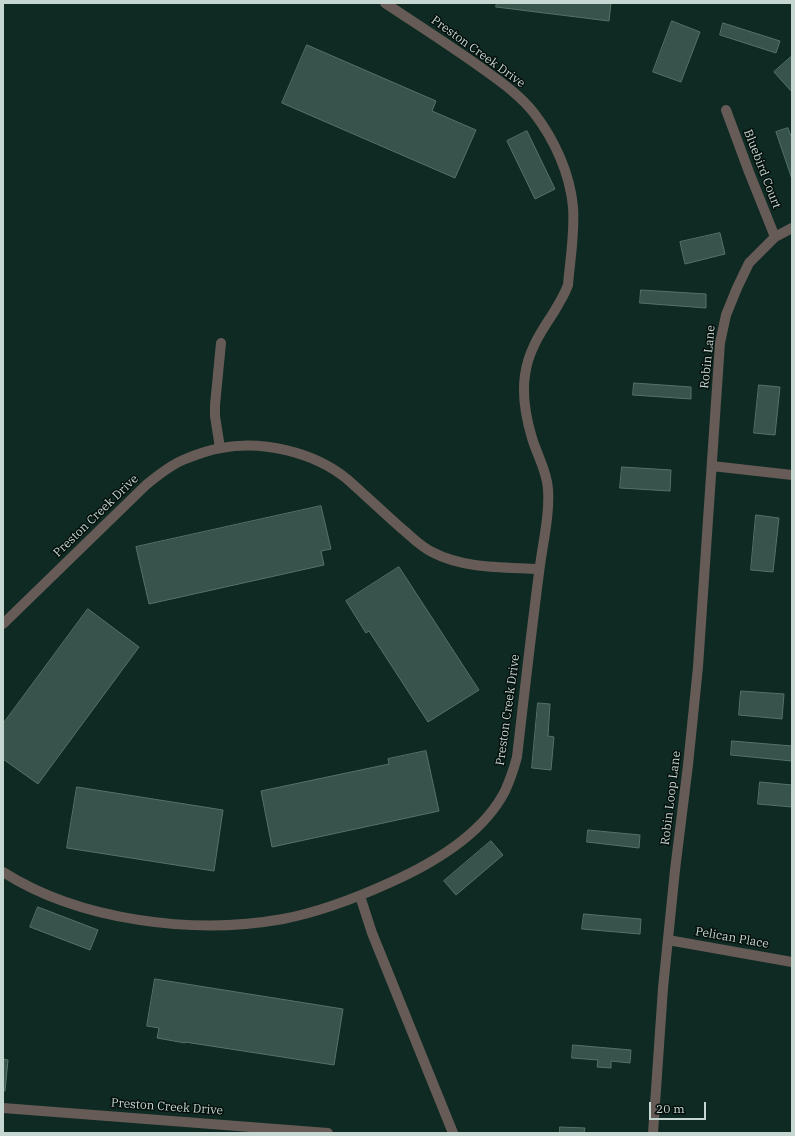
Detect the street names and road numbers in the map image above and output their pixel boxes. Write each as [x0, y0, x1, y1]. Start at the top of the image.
street label: Preston Creek Drive [428, 13, 528, 91]
street label: Bluebird Court [740, 127, 784, 211]
street label: Robin Lane [698, 325, 718, 389]
street label: Preston Creek Drive [51, 472, 141, 560]
street label: Preston Creek Drive [493, 653, 523, 767]
street label: Robin Loop Lane [658, 750, 684, 846]
street label: Pelican Place [694, 924, 770, 952]
street label: Preston Creek Drive [111, 1096, 223, 1118]

